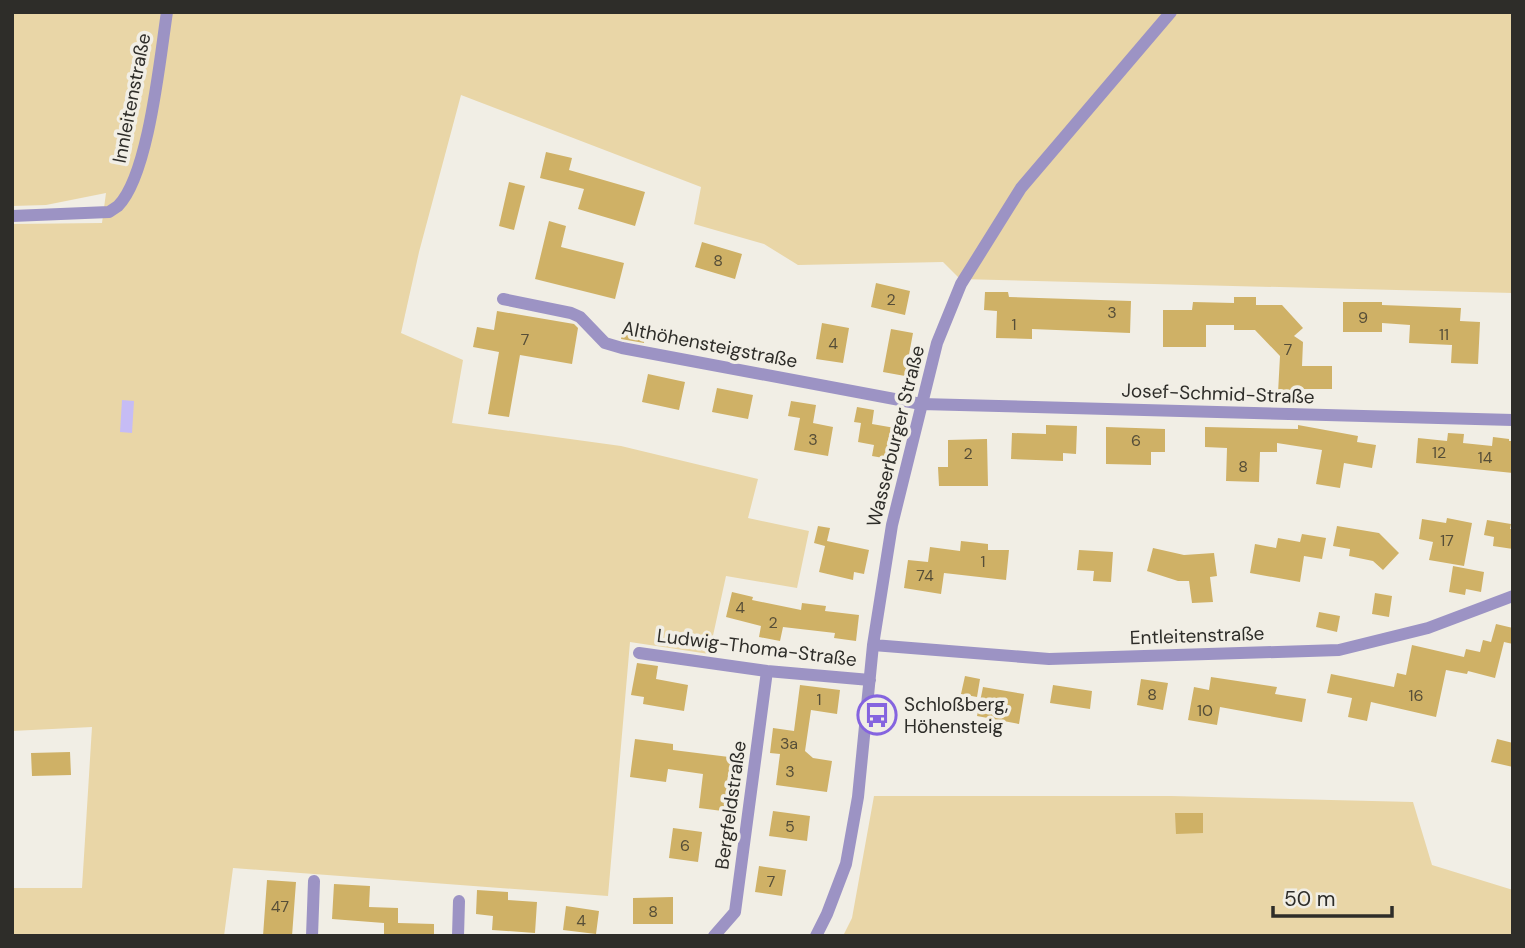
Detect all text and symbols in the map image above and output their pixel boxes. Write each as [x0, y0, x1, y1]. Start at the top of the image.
street label: Innleitenstraße [107, 31, 156, 165]
house number: 8 [713, 250, 723, 271]
house number: 2 [886, 289, 896, 310]
house number: 3 [1107, 302, 1117, 323]
house number: 9 [1358, 307, 1368, 328]
house number: 1 [1012, 314, 1017, 335]
street label: Althöhensteigstraße [620, 315, 800, 374]
house number: 11 [1439, 324, 1449, 345]
house number: 7 [521, 329, 529, 350]
house number: 4 [828, 333, 838, 354]
house number: 7 [1284, 339, 1292, 360]
street label: Wasserburger Straße [861, 343, 930, 530]
street label: Josef-Schmid-Straße [1121, 378, 1315, 409]
house number: 3 [808, 429, 818, 450]
house number: 6 [1131, 430, 1141, 451]
house number: 12 [1432, 442, 1446, 463]
house number: 2 [963, 443, 973, 464]
house number: 14 [1478, 447, 1493, 468]
house number: 8 [1238, 456, 1248, 477]
house number: 17 [1440, 530, 1454, 551]
house number: 1 [981, 551, 986, 572]
house number: 74 [916, 565, 934, 586]
house number: 4 [735, 597, 745, 618]
house number: 2 [768, 612, 778, 633]
street label: Entleitenstraße [1129, 621, 1265, 650]
street label: Ludwig-Thoma-Straße [656, 623, 858, 672]
house number: 8 [1147, 684, 1157, 705]
house number: 16 [1408, 685, 1424, 706]
house number: 1 [817, 689, 822, 710]
place label: Schloßberg, Höhensteig [904, 692, 1008, 739]
bus stop icon: Schloßberg, Höhensteig [856, 694, 898, 736]
house number: 10 [1197, 700, 1213, 721]
house number: 3a [780, 733, 798, 754]
street label: Bergfeldstraße [709, 739, 752, 871]
house number: 3 [785, 761, 795, 782]
house number: 5 [785, 816, 795, 837]
house number: 6 [680, 835, 690, 856]
house number: 7 [767, 871, 775, 892]
scale bar [1273, 874, 1392, 918]
text: 50 m [1284, 885, 1335, 913]
house number: 47 [271, 896, 289, 917]
house number: 8 [648, 901, 658, 922]
house number: 4 [576, 910, 586, 931]

